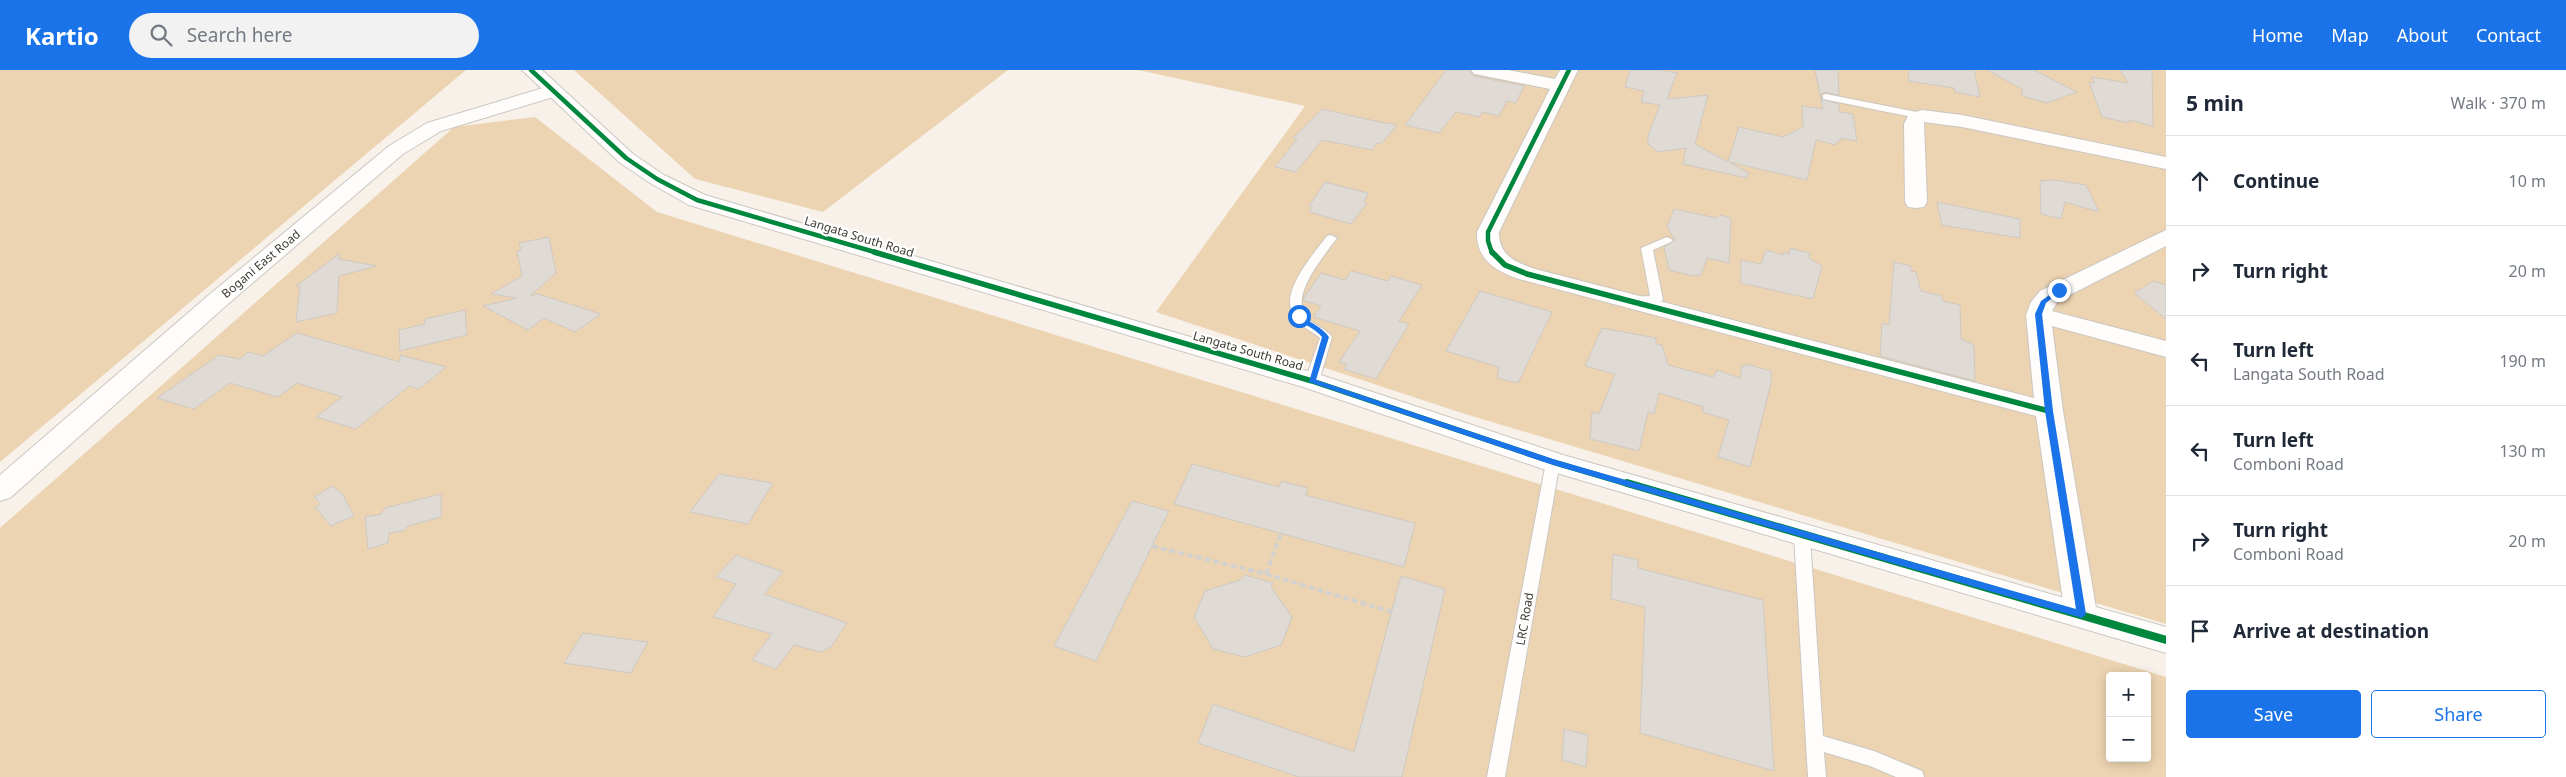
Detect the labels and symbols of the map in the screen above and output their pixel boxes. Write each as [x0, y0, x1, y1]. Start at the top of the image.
street label: Langata South Road [802, 212, 916, 261]
street label: Bogani East Road [218, 226, 304, 302]
route end [2048, 279, 2071, 302]
route start [1288, 305, 1311, 328]
street label: Langata South Road [1191, 327, 1305, 374]
street label: LRC Road [1512, 591, 1538, 647]

